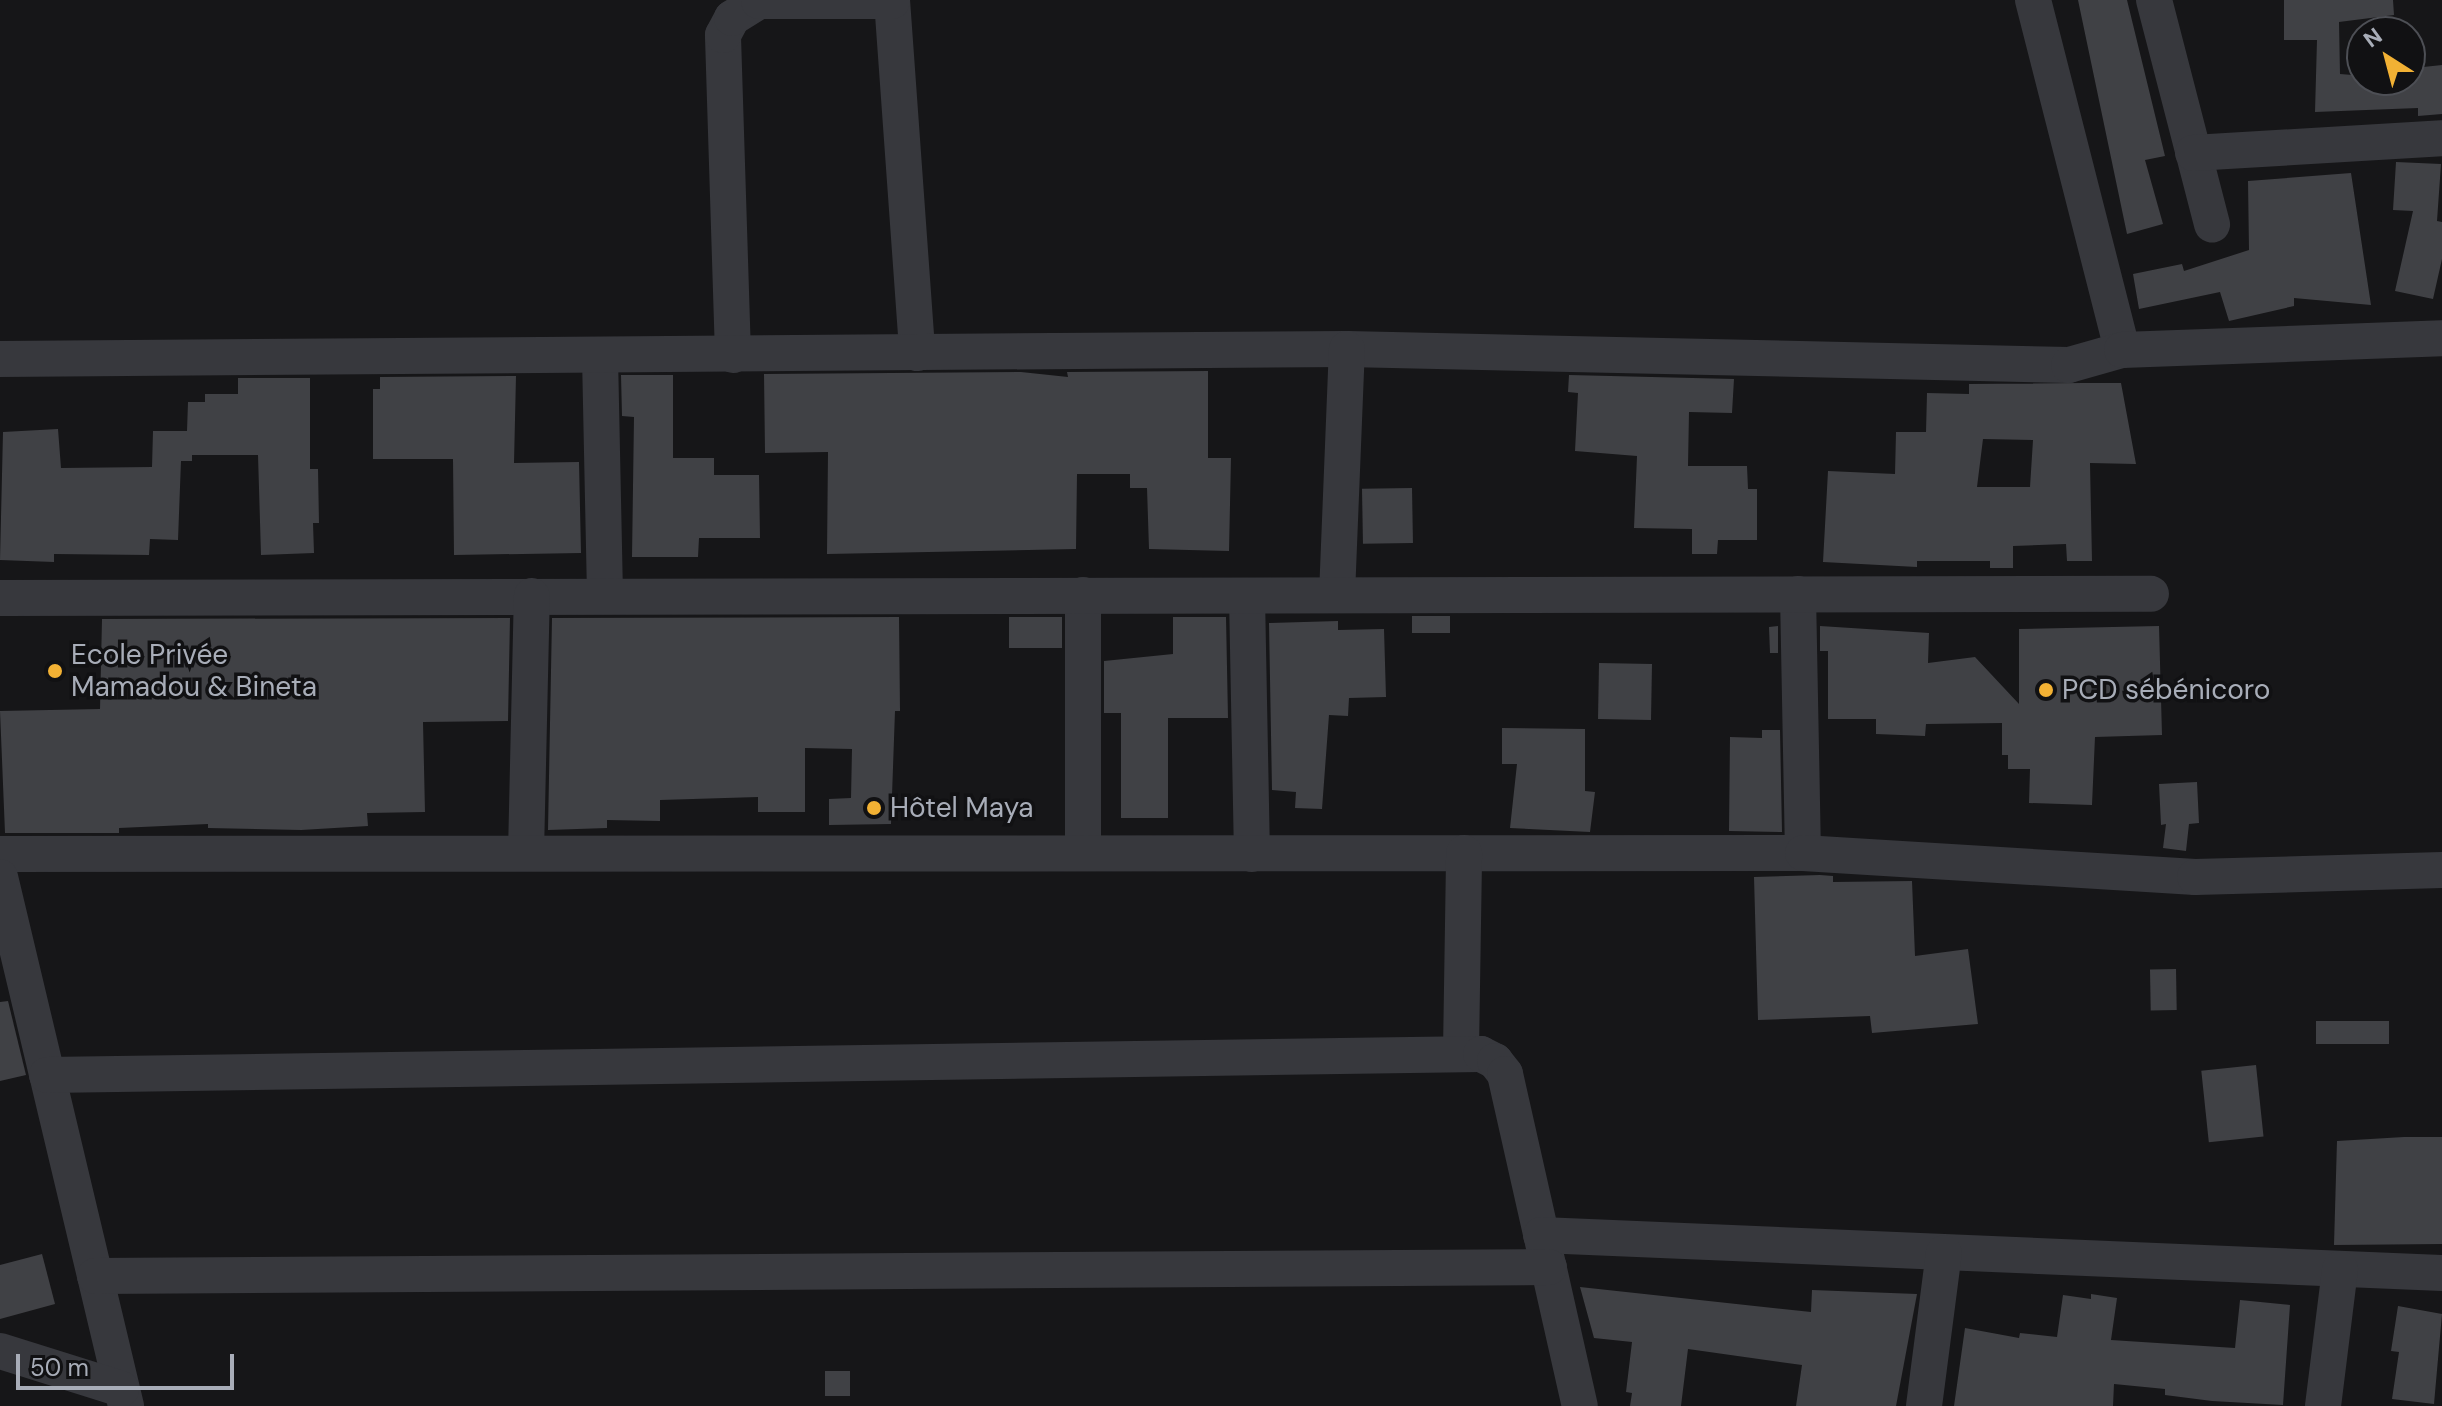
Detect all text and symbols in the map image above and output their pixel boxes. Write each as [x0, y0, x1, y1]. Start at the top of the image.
north arrow [2346, 16, 2426, 96]
text: N [2358, 21, 2388, 54]
place label: Ecole Privée Mamadou & Bineta [71, 638, 317, 704]
marker: Ecole Privée Mamadou & Bineta [46, 662, 64, 680]
place label: PCD sébénicoro [2062, 673, 2270, 707]
marker: PCD sébénicoro [2037, 681, 2055, 699]
place label: Hôtel Maya [890, 791, 1034, 825]
marker: Hôtel Maya [865, 799, 883, 817]
scale bar [20, 1338, 238, 1388]
text: 50 m [30, 1352, 89, 1383]

